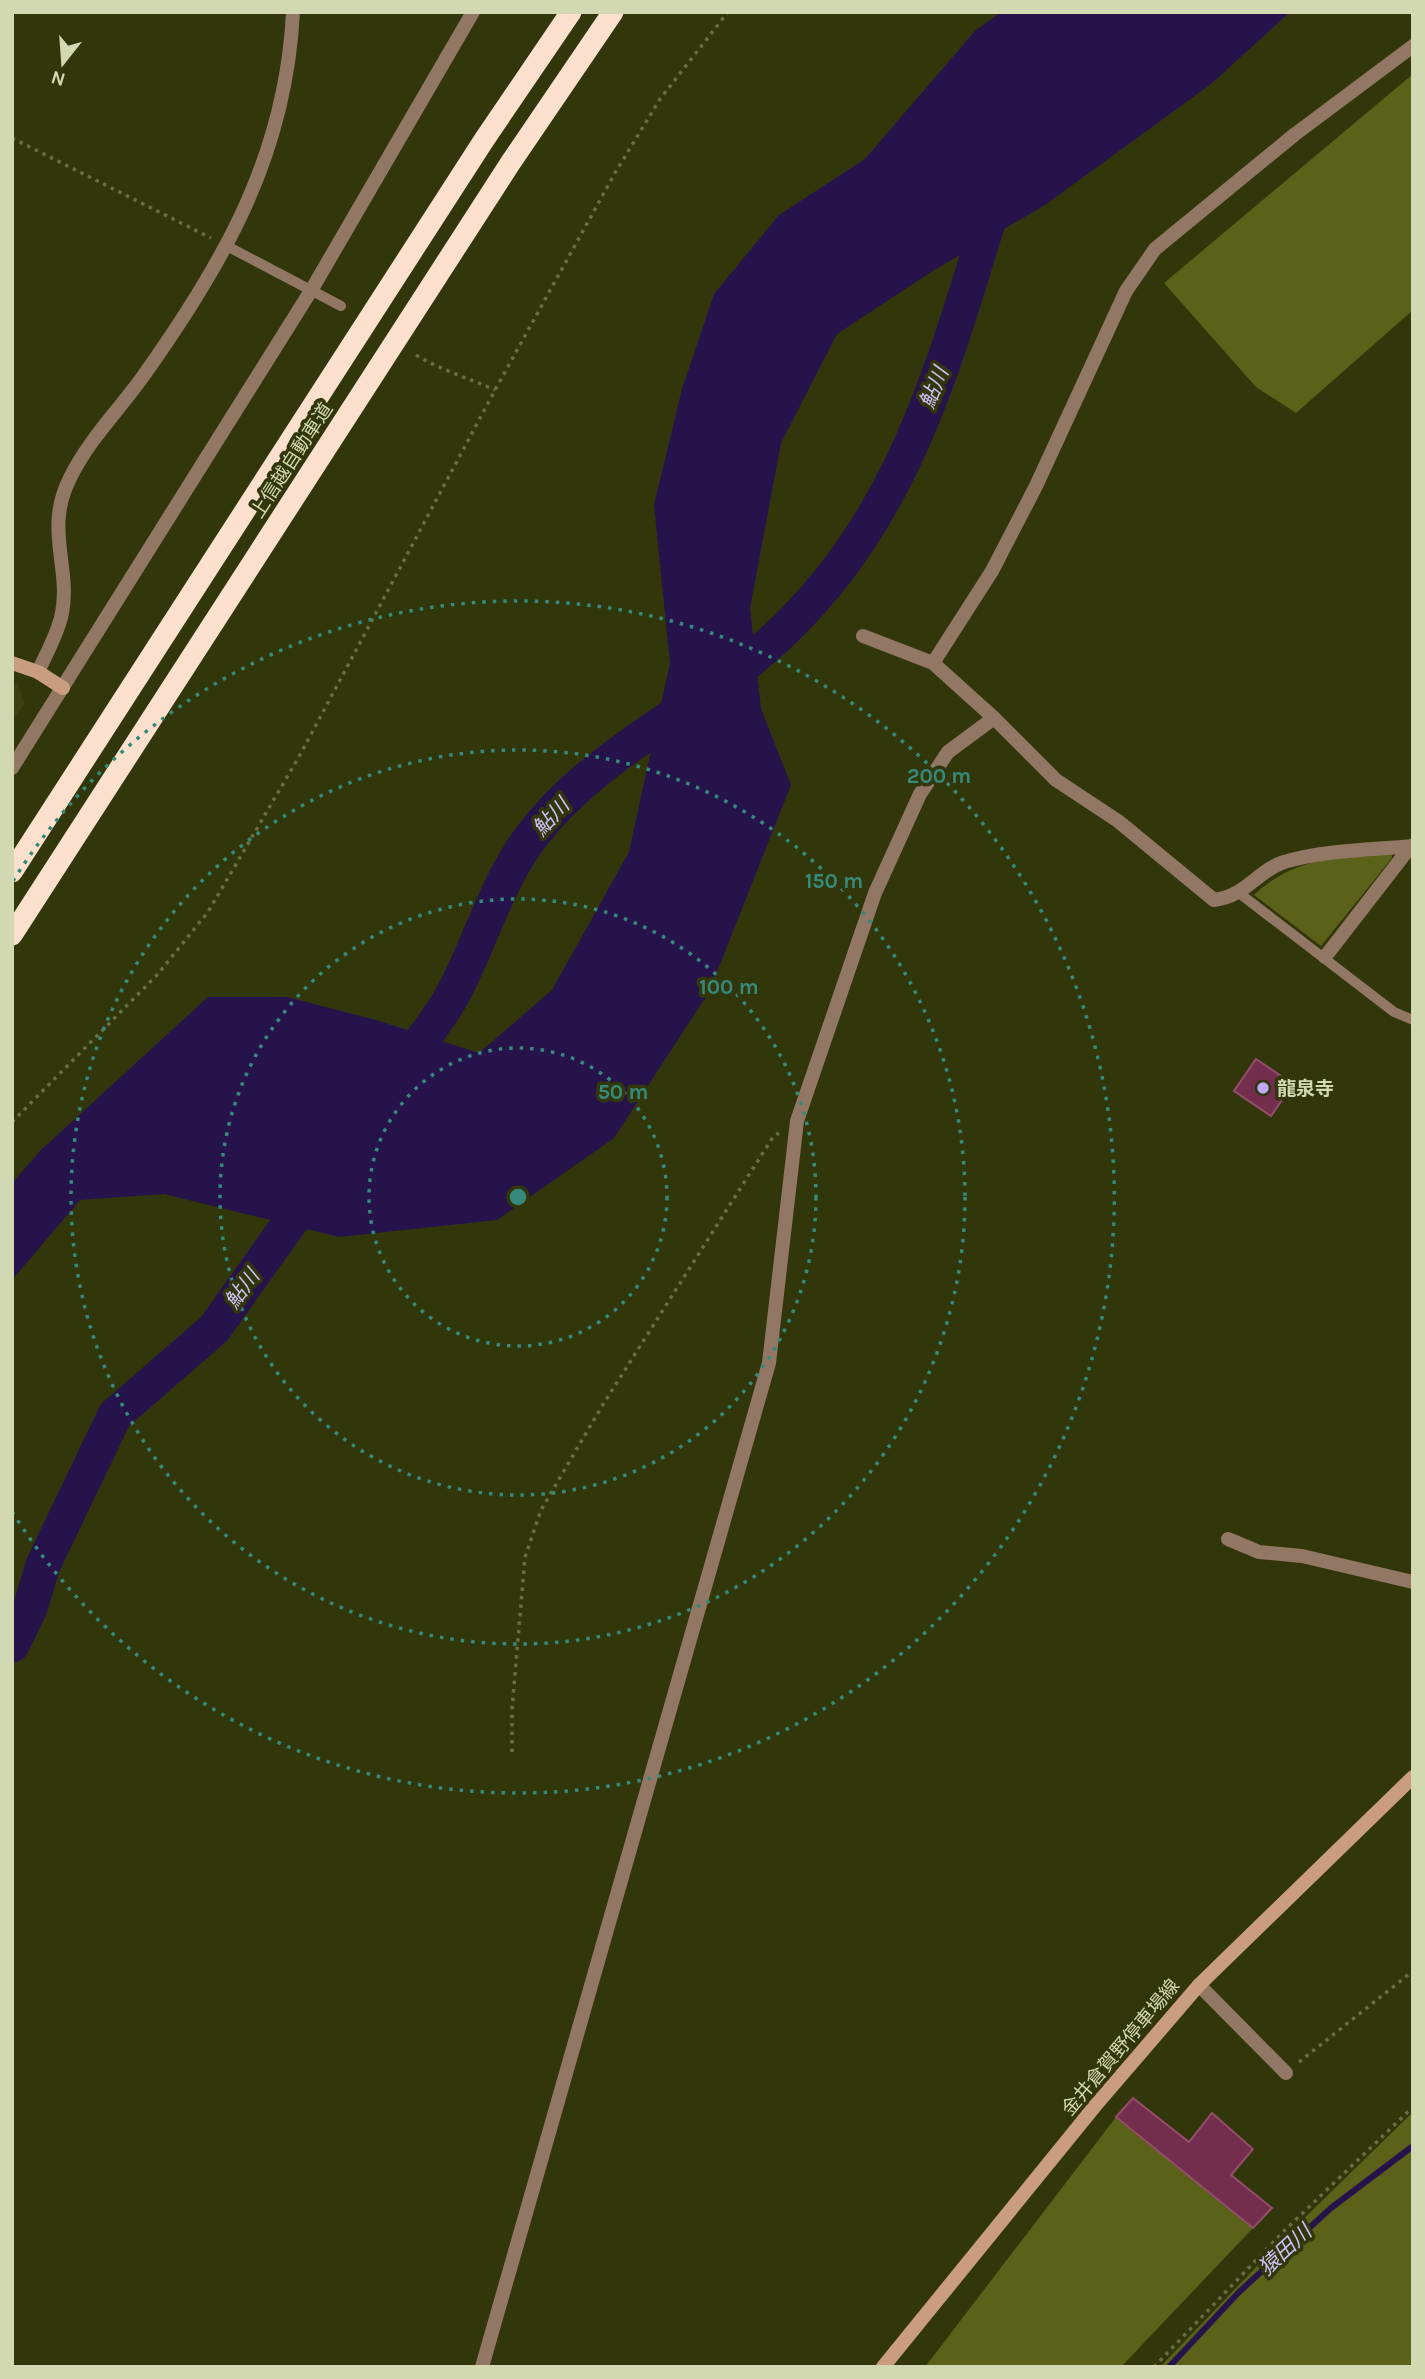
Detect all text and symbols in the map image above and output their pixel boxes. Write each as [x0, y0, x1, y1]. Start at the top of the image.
north arrow [28, 28, 98, 98]
text: N [49, 66, 68, 91]
water label: 鮎川 [915, 362, 954, 412]
street label: 上信越自動車道 [246, 399, 337, 522]
text: 200 m [907, 764, 971, 788]
water label: 鮎川 [528, 792, 575, 841]
text: 150 m [805, 869, 863, 893]
text: 100 m [699, 975, 759, 999]
place label: 龍泉寺 [1277, 1078, 1334, 1100]
text: 50 m [598, 1080, 648, 1104]
marker: 龍泉寺 [1255, 1080, 1271, 1096]
centre of rings [506, 1185, 530, 1209]
water label: 鮎川 [220, 1263, 265, 1313]
street label: 金井倉賀野停車場線 [1057, 1975, 1184, 2120]
water label: 猿田川 [1254, 2218, 1318, 2280]

